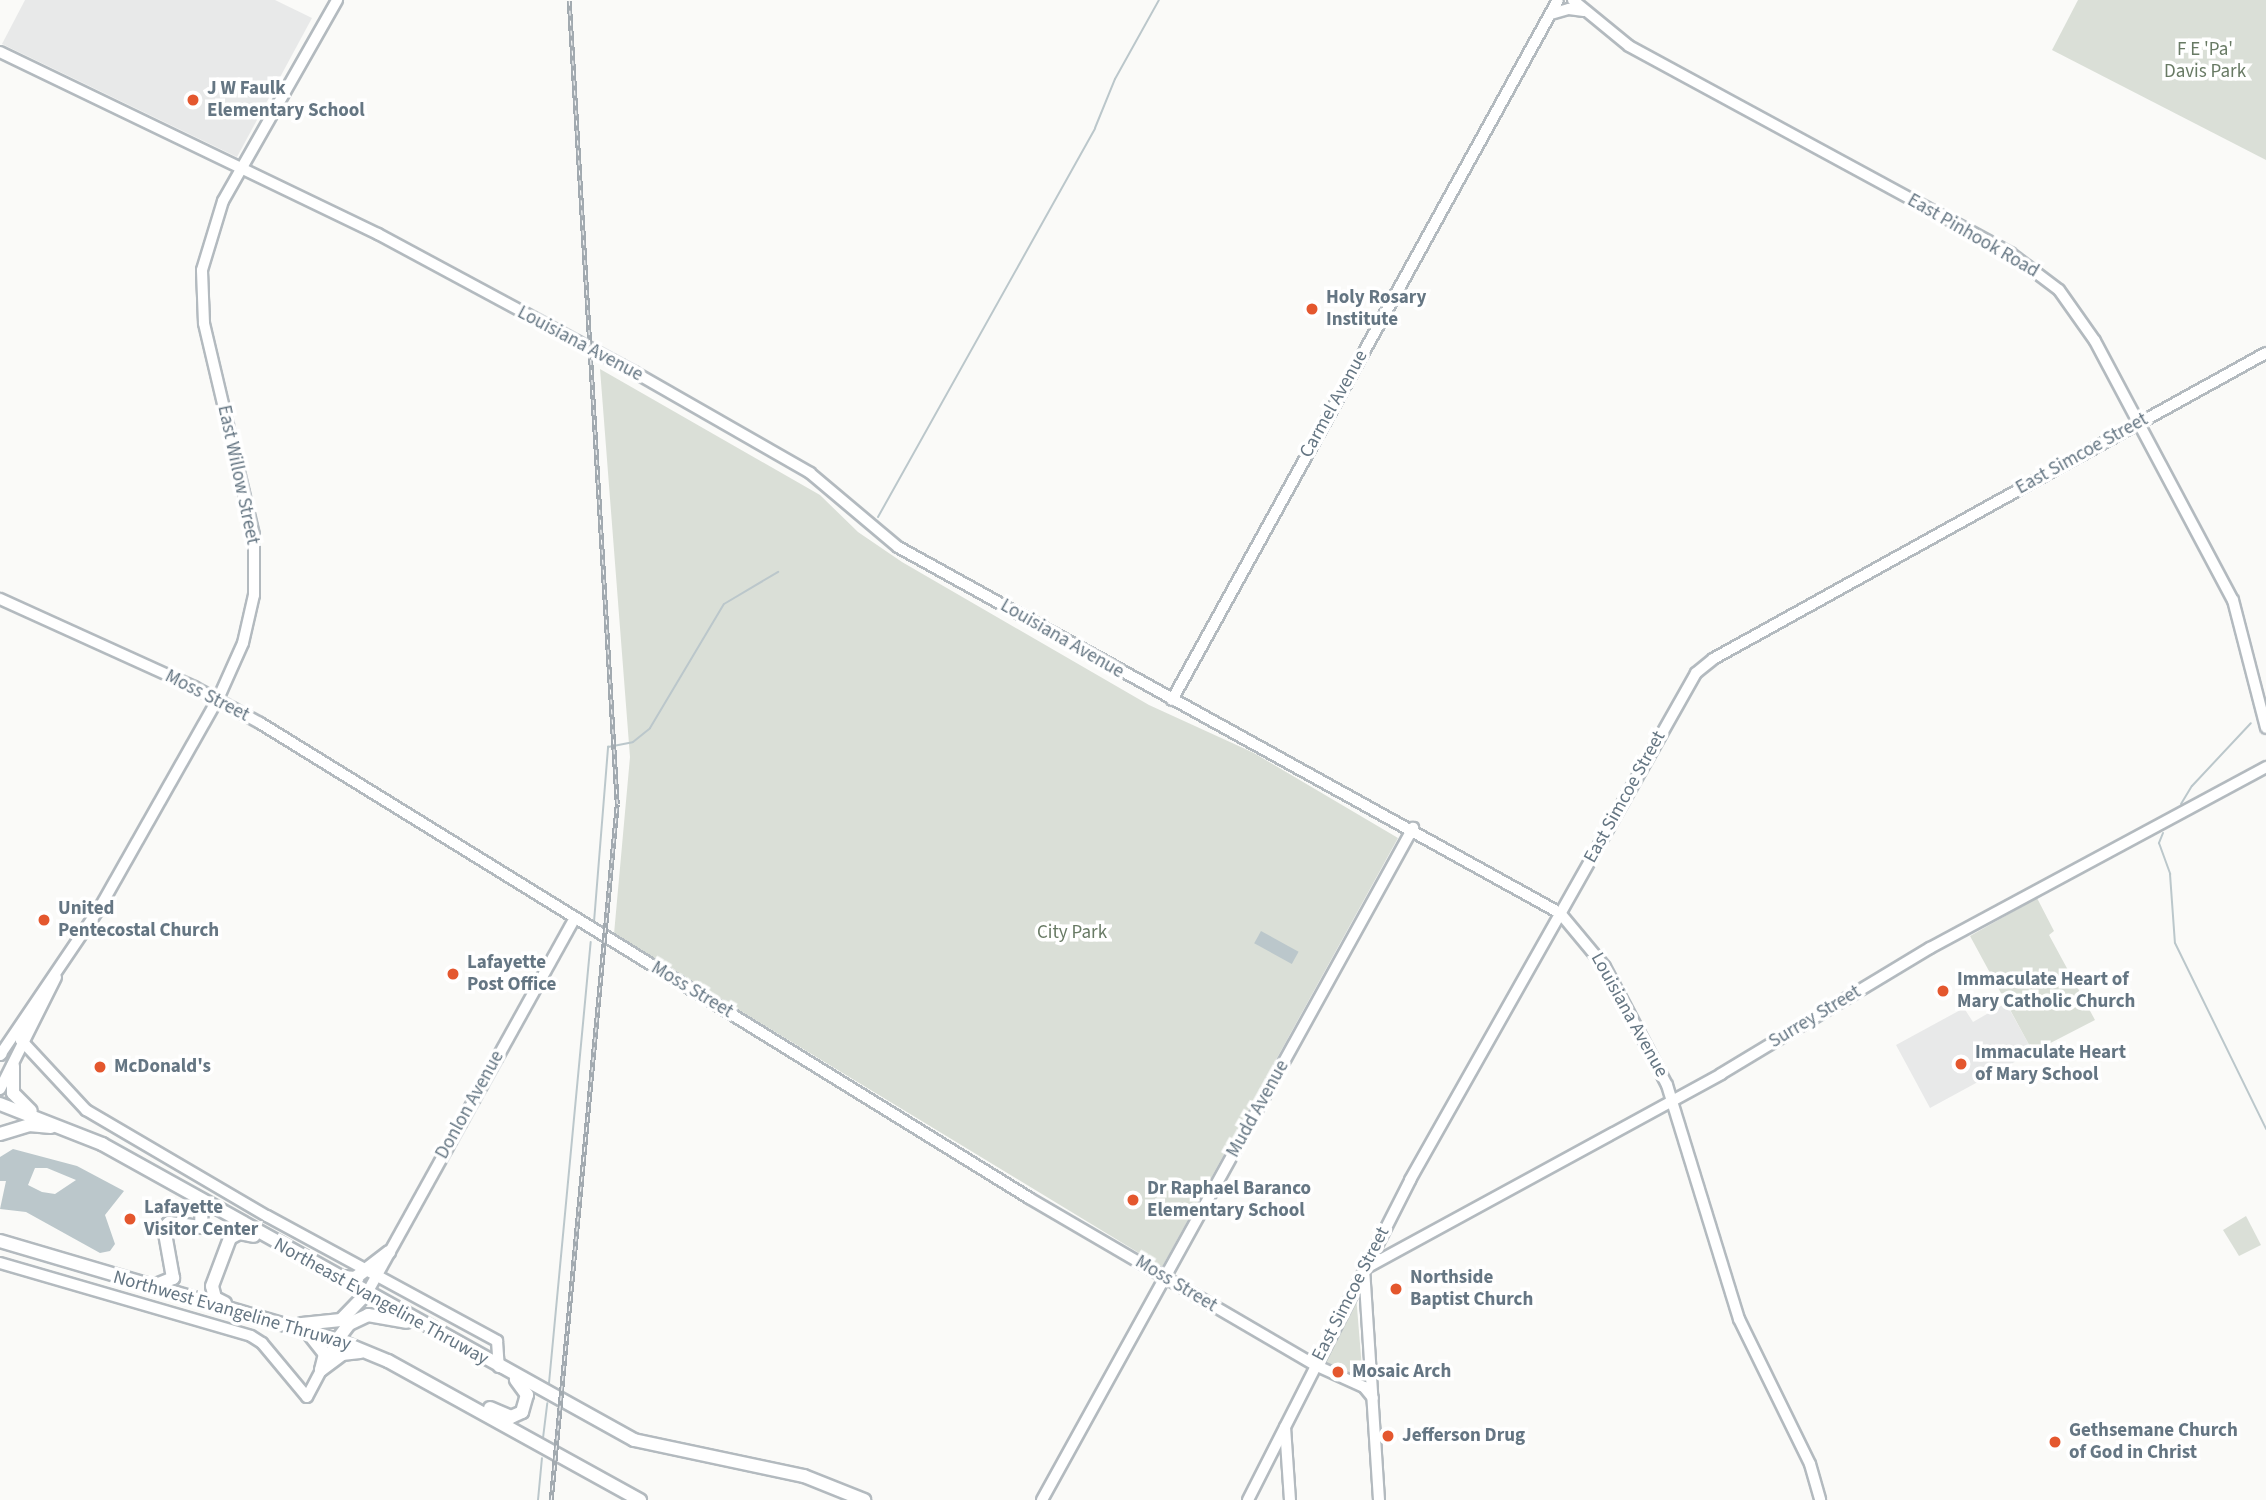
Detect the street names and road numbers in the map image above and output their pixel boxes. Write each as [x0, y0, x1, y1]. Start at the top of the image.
street label: East Pinhook Road [1903, 189, 2043, 283]
street label: Louisiana Avenue [513, 301, 647, 387]
street label: Carmel Avenue [1295, 346, 1373, 462]
street label: East Willow Street [212, 403, 264, 547]
street label: East Simcoe Street [2012, 408, 2152, 500]
street label: Louisiana Avenue [996, 594, 1128, 684]
street label: Moss Street [161, 665, 253, 727]
street label: East Simcoe Street [1579, 727, 1671, 867]
street label: Louisiana Avenue [1585, 949, 1673, 1081]
street label: Moss Street [647, 957, 737, 1023]
street label: Surrey Street [1765, 981, 1865, 1053]
street label: Donlon Avenue [431, 1047, 509, 1163]
street label: Mudd Avenue [1222, 1056, 1294, 1162]
street label: East Simcoe Street [1307, 1223, 1395, 1365]
street label: Northeast Evangeline Thruway [270, 1233, 492, 1371]
street label: Moss Street [1131, 1251, 1221, 1317]
street label: Northwest Evangeline Thruway [110, 1266, 354, 1356]

